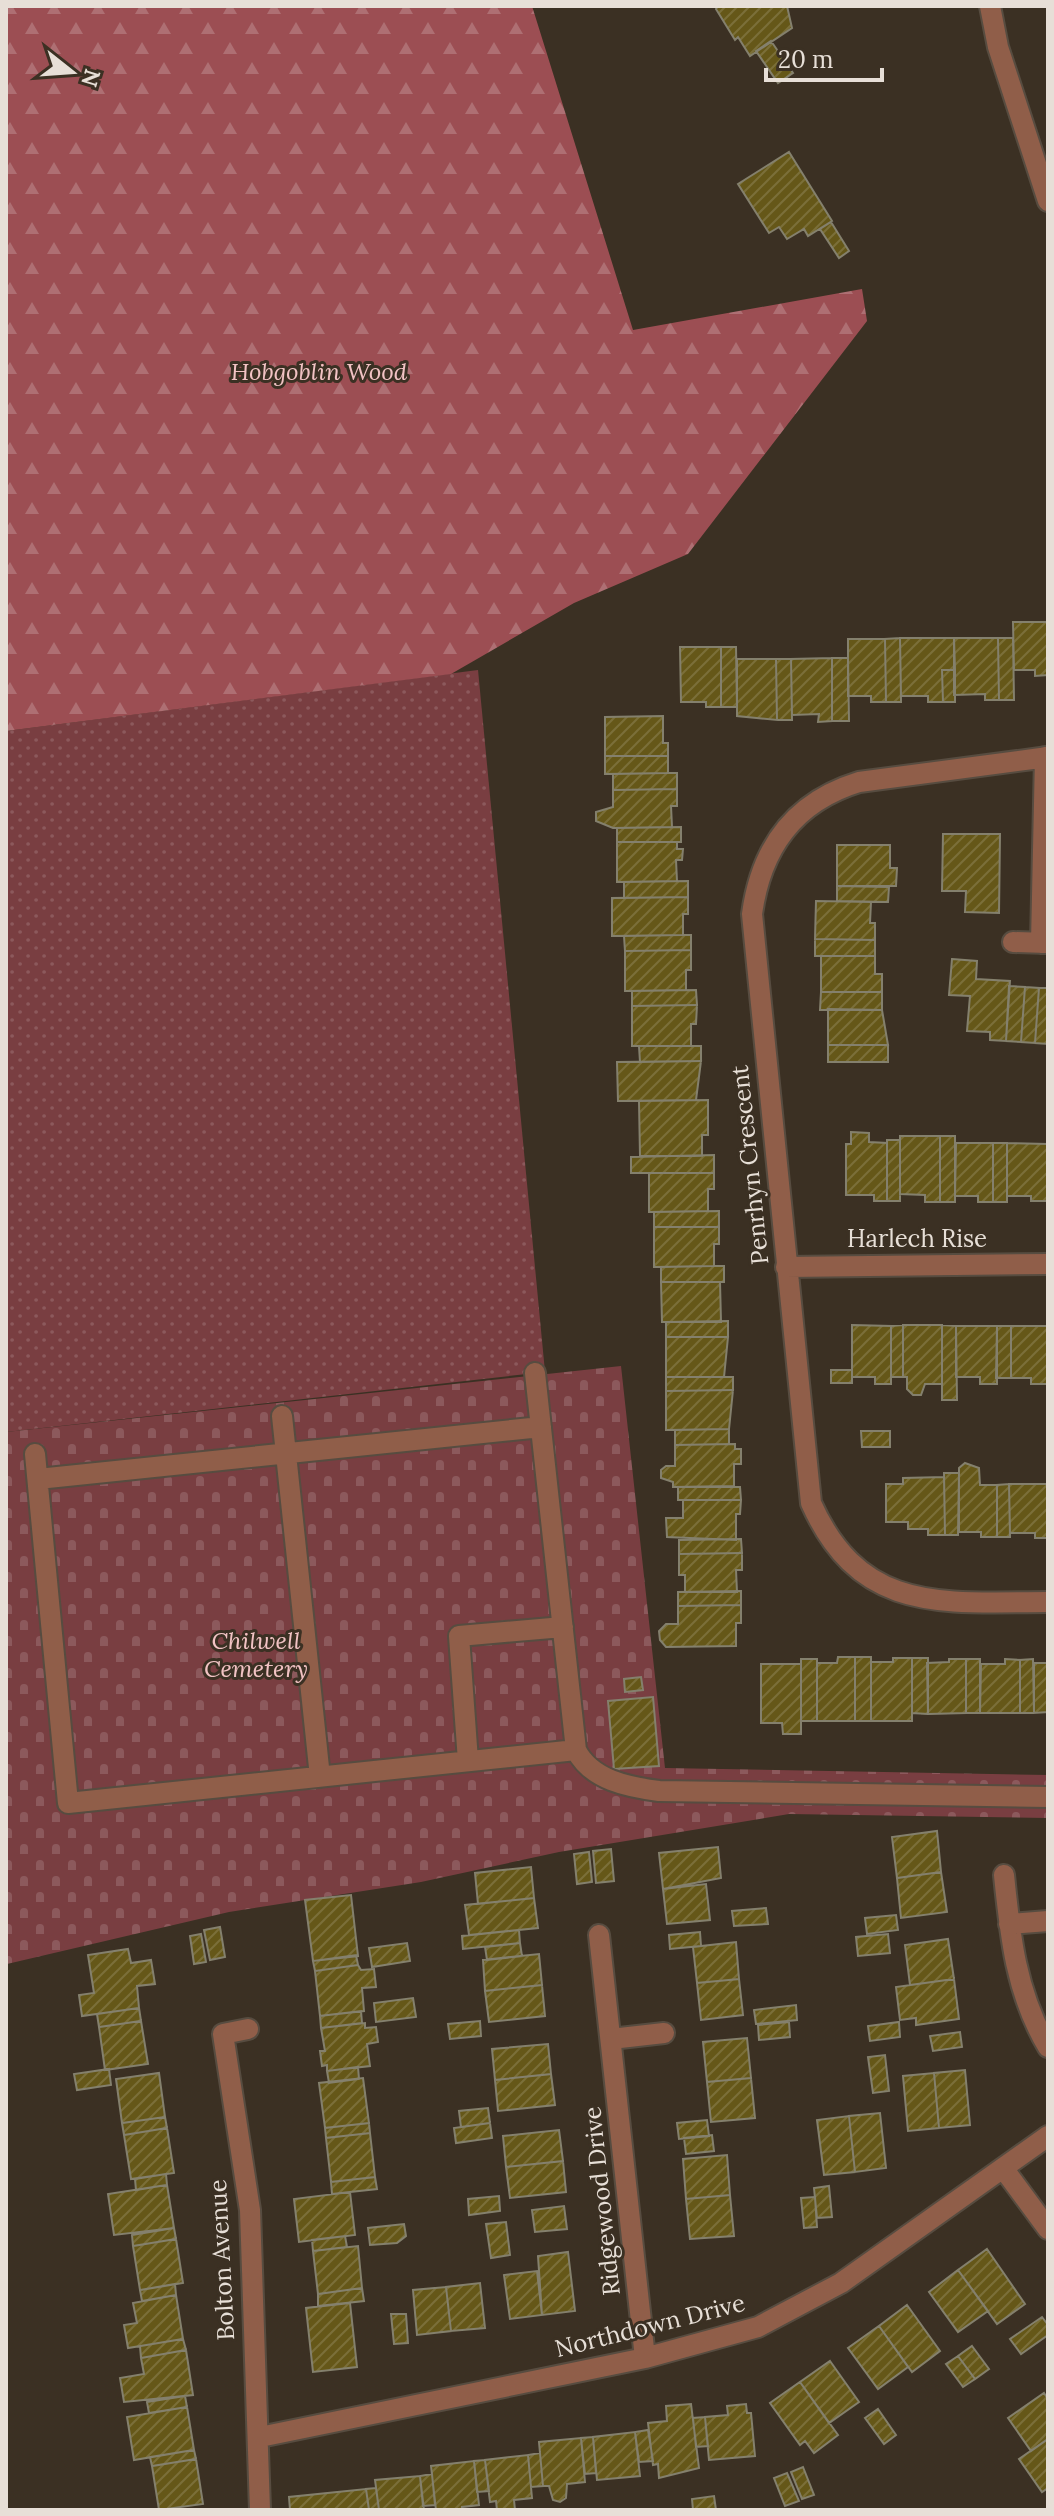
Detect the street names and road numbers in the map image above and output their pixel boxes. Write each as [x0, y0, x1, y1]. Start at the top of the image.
street label: Penrhyn Crescent [724, 1063, 775, 1266]
street label: Harlech Rise [847, 1223, 987, 1254]
street label: Ridgewood Drive [576, 2105, 627, 2297]
street label: Bolton Avenue [202, 2179, 241, 2341]
street label: Northdown Drive [552, 2287, 748, 2364]

